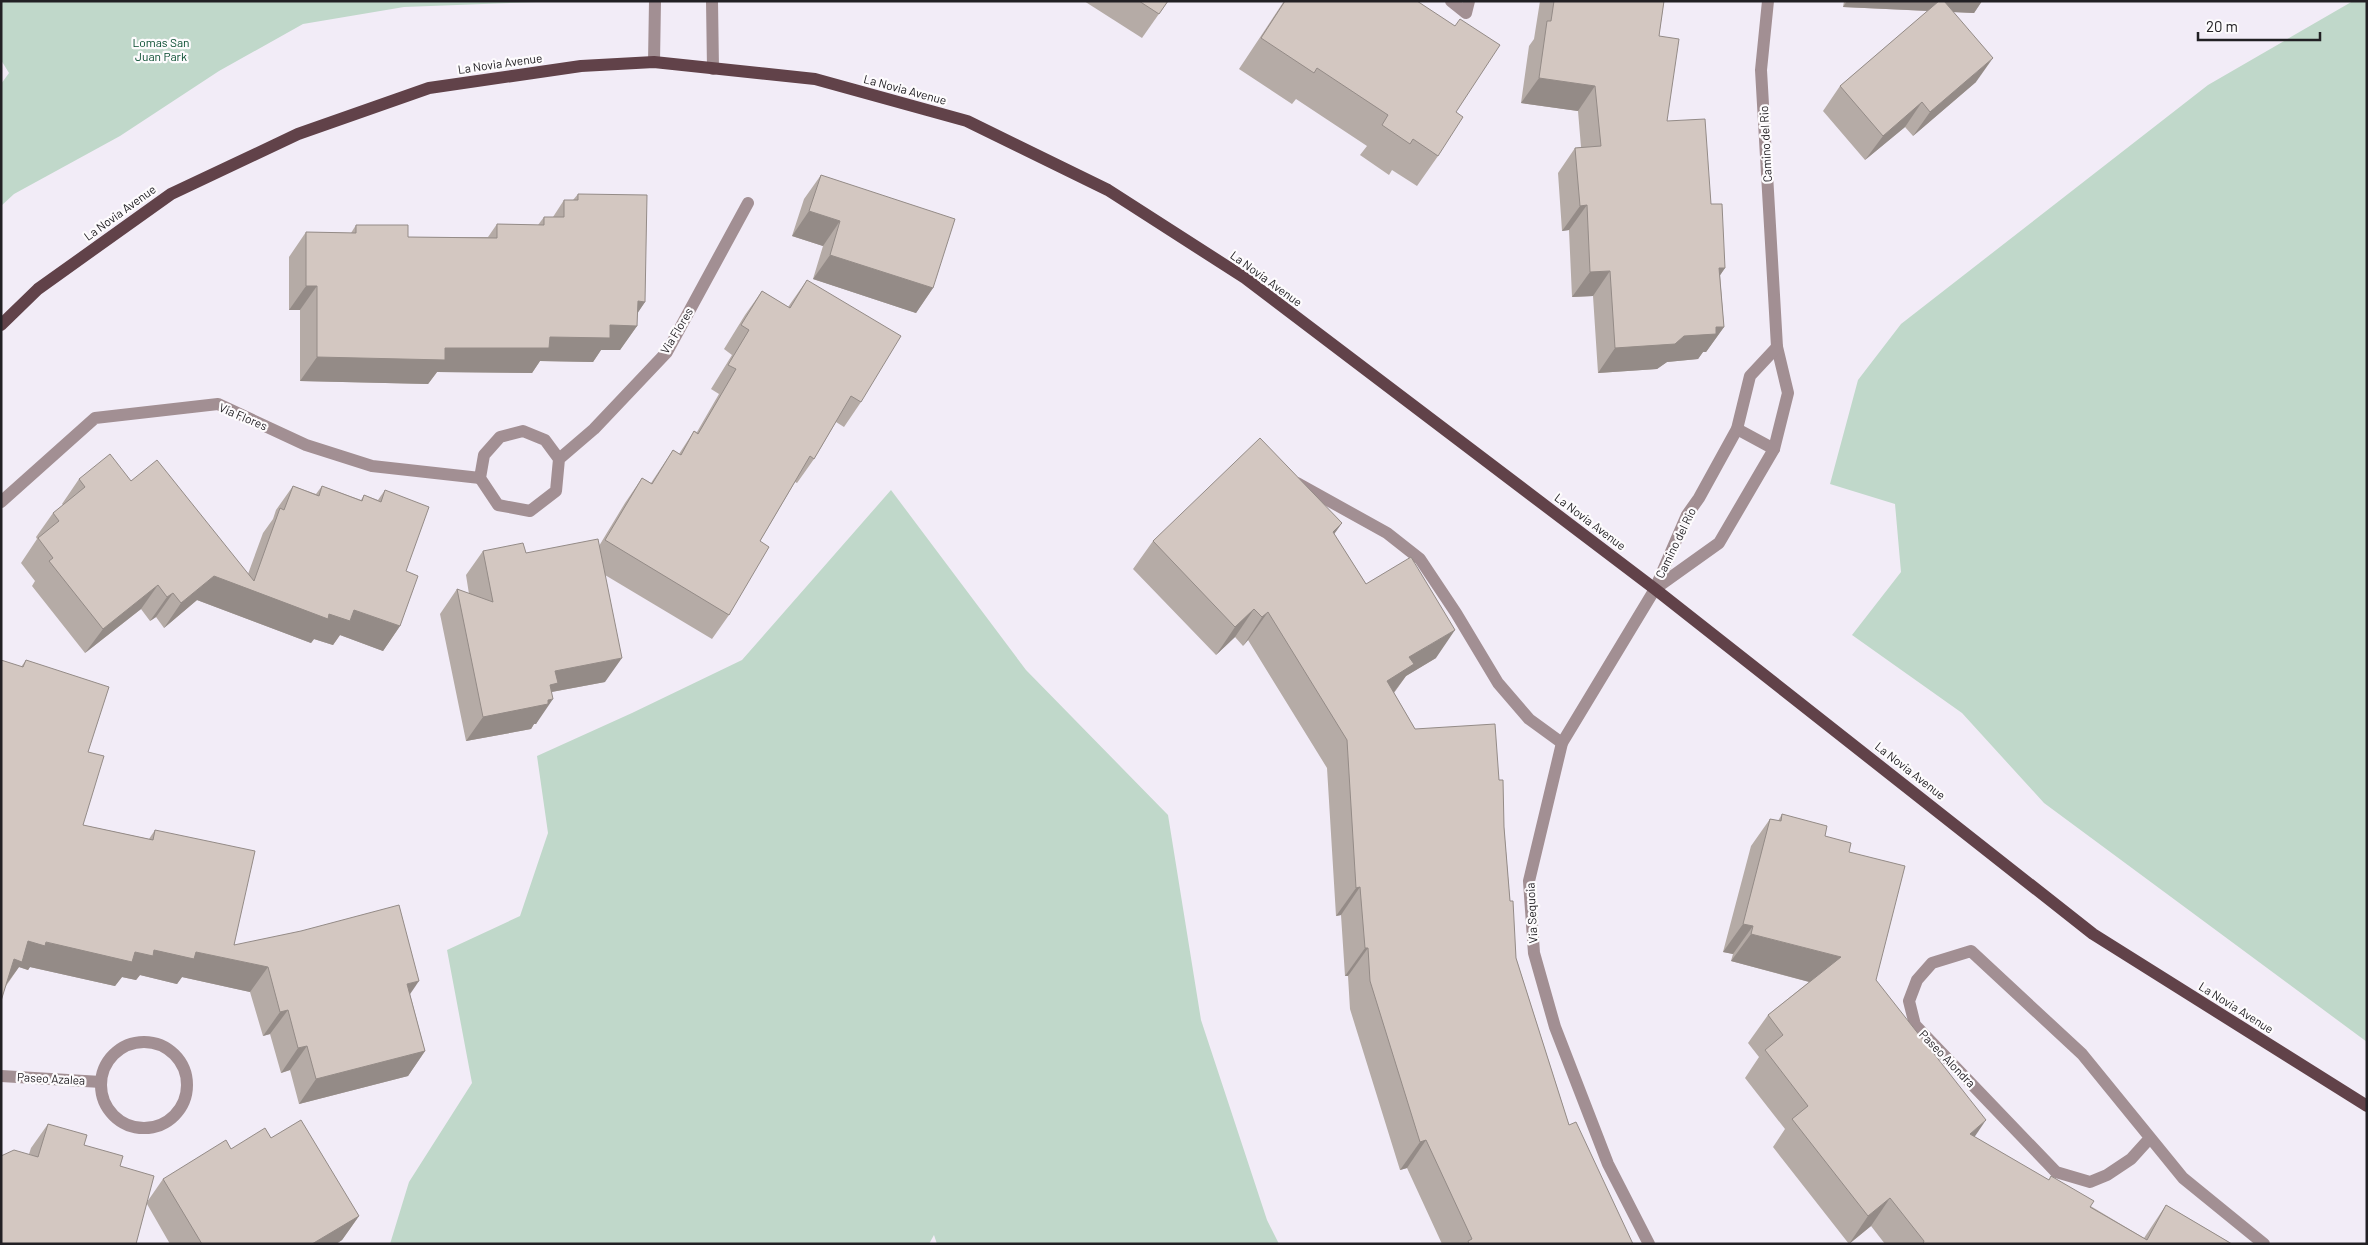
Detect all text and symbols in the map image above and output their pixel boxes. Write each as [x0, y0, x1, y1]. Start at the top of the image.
scale bar [2198, 10, 2320, 42]
text: 20 m [2206, 17, 2238, 35]
park label: Lomas San Juan Park [132, 35, 190, 63]
street label: La Novia Avenue [457, 50, 543, 76]
street label: La Novia Avenue [862, 71, 948, 107]
street label: Camino del Rio [1756, 105, 1774, 183]
street label: La Novia Avenue [81, 181, 158, 243]
street label: La Novia Avenue [1228, 247, 1305, 309]
street label: Via Flores [657, 305, 695, 356]
street label: Via Flores [217, 400, 270, 433]
street label: La Novia Avenue [1552, 490, 1629, 552]
street label: Camino del Rio [1652, 505, 1698, 580]
street label: La Novia Avenue [1873, 738, 1948, 802]
street label: Via Sequoia [1522, 882, 1540, 944]
street label: La Novia Avenue [2197, 979, 2276, 1036]
street label: Paseo Alondra [1917, 1027, 1979, 1090]
street label: Paseo Azalea [17, 1069, 86, 1087]

